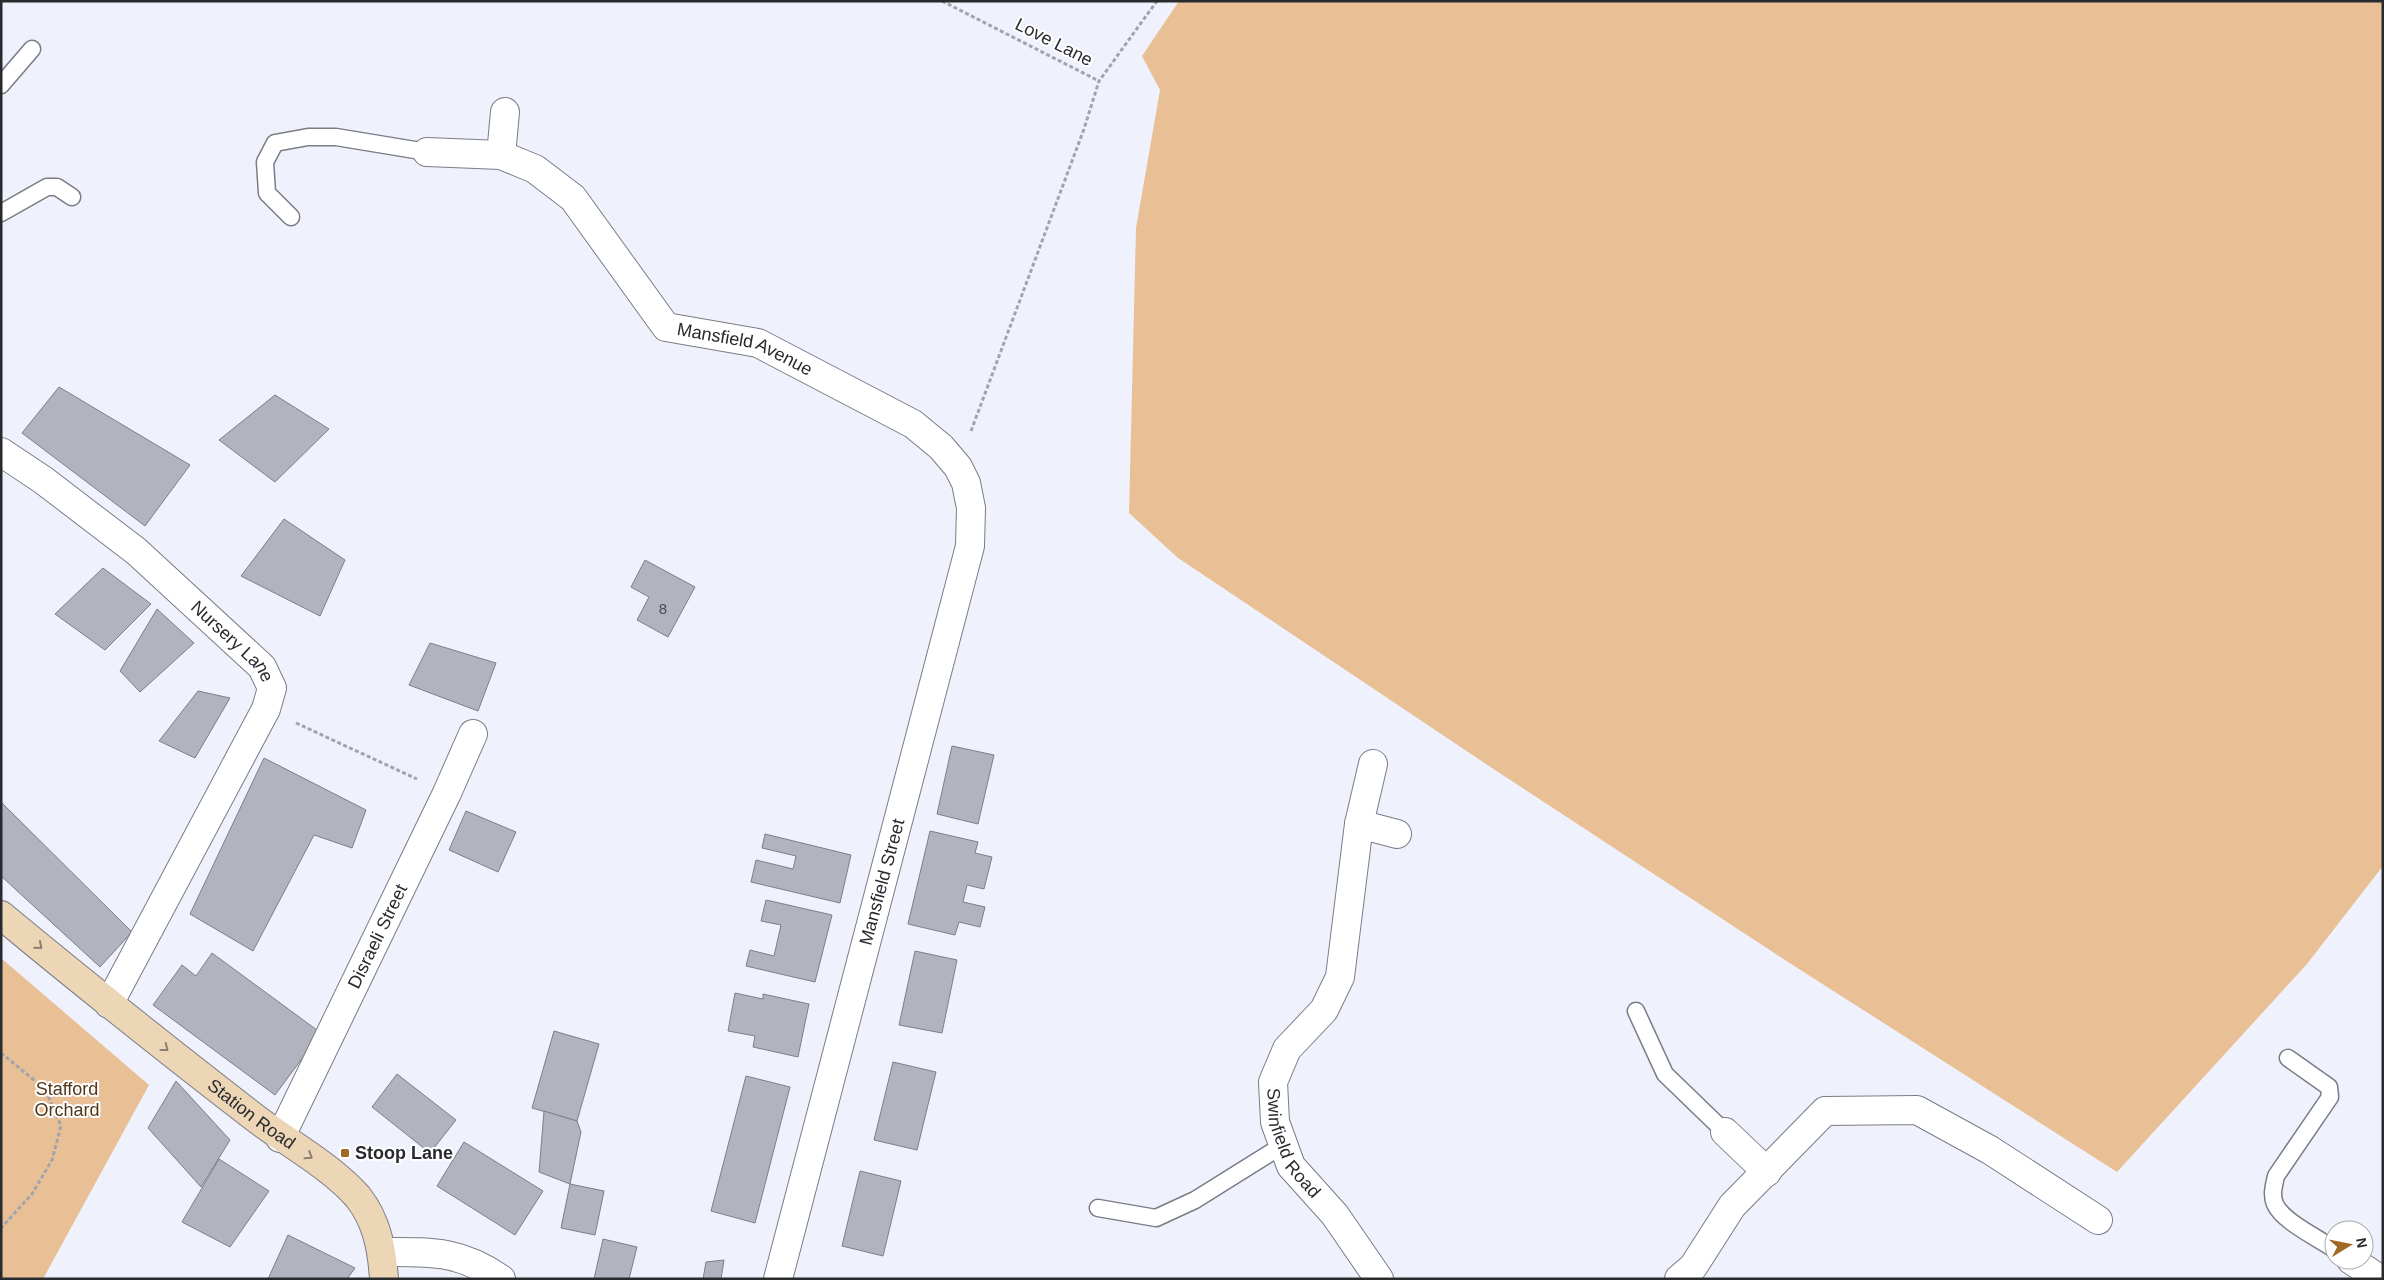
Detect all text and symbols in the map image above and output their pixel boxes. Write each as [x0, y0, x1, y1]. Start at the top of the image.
street label: Love Lane [1012, 14, 1096, 70]
street label: Mansfield Avenue [676, 319, 816, 380]
street label: Nursery Lane [187, 597, 278, 685]
house number: 8 [659, 600, 667, 617]
street label: Mansfield Street [856, 817, 908, 947]
street label: Disraeli Street [344, 881, 411, 992]
one-way arrow [33, 940, 42, 949]
one-way arrow [159, 1042, 169, 1051]
street label: Station Road [204, 1075, 299, 1153]
park label: Stafford Orchard [34, 1079, 100, 1120]
street label: Swinfield Road [1263, 1087, 1325, 1202]
place label: Stoop Lane [355, 1143, 453, 1163]
marker: Stoop Lane [339, 1147, 351, 1159]
one-way arrow [303, 1150, 312, 1160]
north arrow [2324, 1220, 2374, 1270]
text: N [2353, 1236, 2371, 1249]

